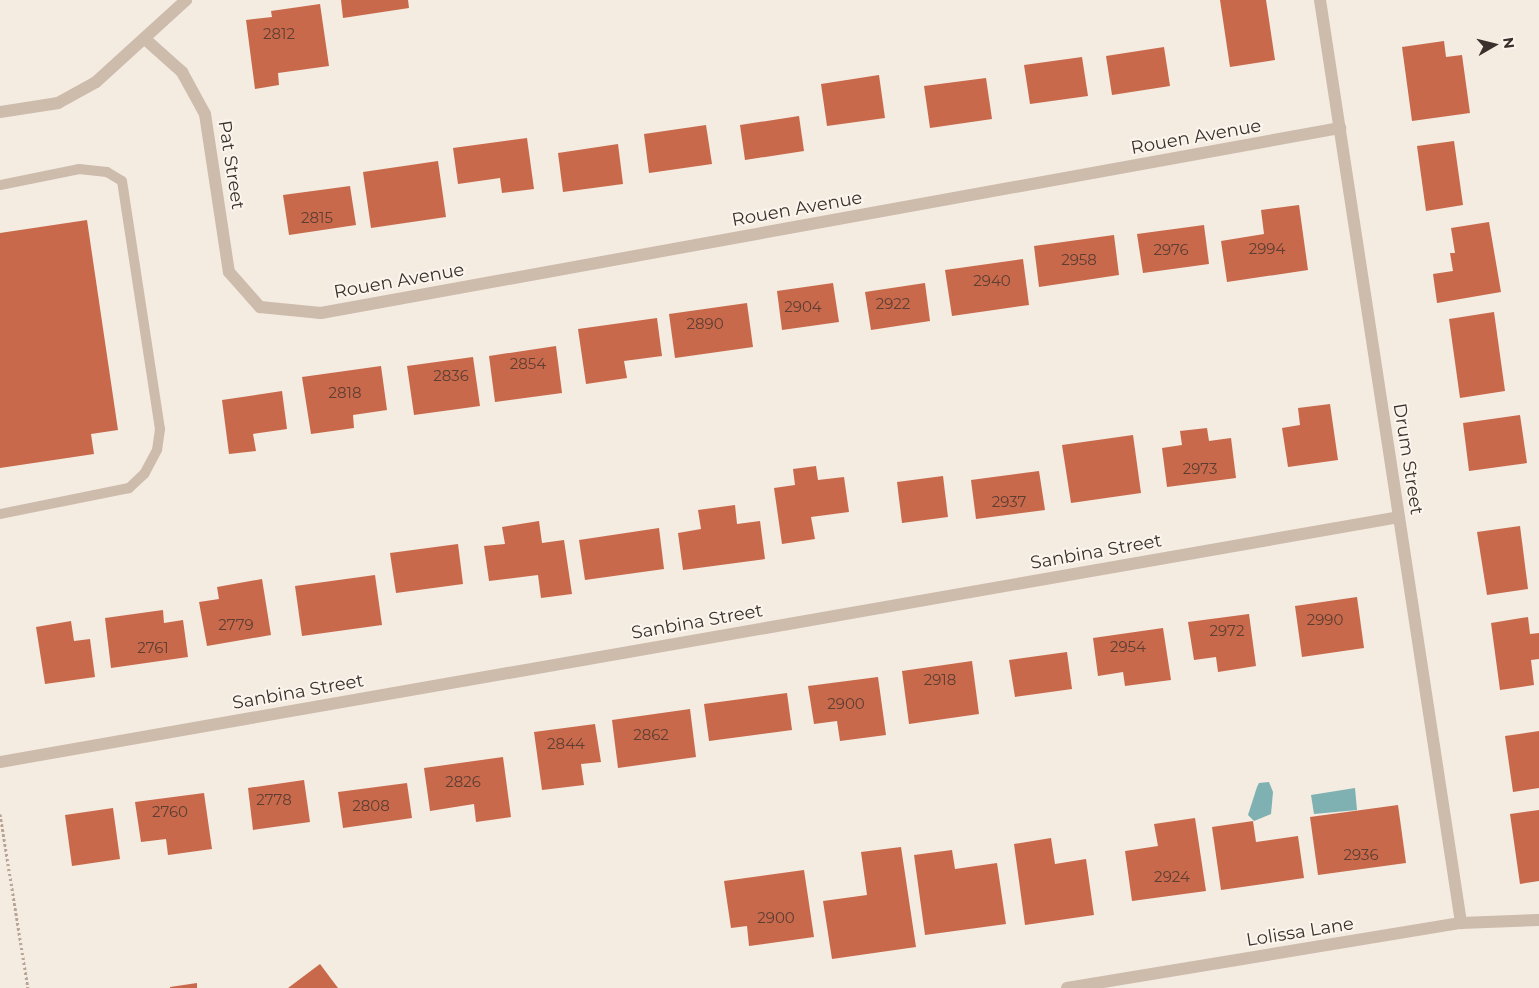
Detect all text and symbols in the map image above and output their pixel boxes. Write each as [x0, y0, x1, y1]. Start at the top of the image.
north arrow [1469, 20, 1519, 70]
house number: 2812 [263, 25, 295, 43]
text: N [1499, 36, 1519, 50]
street label: Rouen Avenue [1129, 115, 1263, 159]
street label: Pat Street [213, 119, 249, 211]
street label: Rouen Avenue [730, 187, 864, 231]
house number: 2815 [301, 209, 333, 227]
house number: 2994 [1249, 240, 1285, 258]
house number: 2976 [1153, 241, 1189, 259]
house number: 2958 [1061, 251, 1097, 269]
street label: Rouen Avenue [332, 259, 466, 303]
house number: 2940 [973, 272, 1011, 290]
house number: 2922 [876, 295, 910, 313]
house number: 2904 [784, 298, 822, 316]
house number: 2890 [686, 315, 724, 333]
house number: 2854 [510, 355, 546, 373]
house number: 2836 [433, 367, 469, 385]
house number: 2818 [328, 384, 362, 402]
street label: Drum Street [1389, 402, 1427, 516]
house number: 2973 [1183, 460, 1217, 478]
house number: 2937 [992, 493, 1026, 511]
street label: Sanbina Street [1029, 530, 1163, 574]
street label: Sanbina Street [630, 600, 764, 644]
house number: 2990 [1307, 611, 1343, 629]
house number: 2779 [218, 616, 254, 634]
house number: 2972 [1210, 622, 1244, 640]
house number: 2954 [1110, 638, 1146, 656]
house number: 2761 [137, 639, 169, 657]
street label: Sanbina Street [231, 670, 365, 714]
house number: 2918 [924, 671, 956, 689]
house number: 2900 [827, 695, 865, 713]
house number: 2862 [633, 726, 669, 744]
house number: 2844 [547, 735, 585, 753]
house number: 2826 [445, 773, 481, 791]
house number: 2778 [256, 791, 292, 809]
house number: 2808 [352, 797, 390, 815]
house number: 2760 [152, 803, 188, 821]
house number: 2936 [1343, 846, 1379, 864]
house number: 2924 [1154, 868, 1190, 886]
house number: 2900 [757, 909, 795, 927]
street label: Lolissa Lane [1245, 913, 1355, 951]

